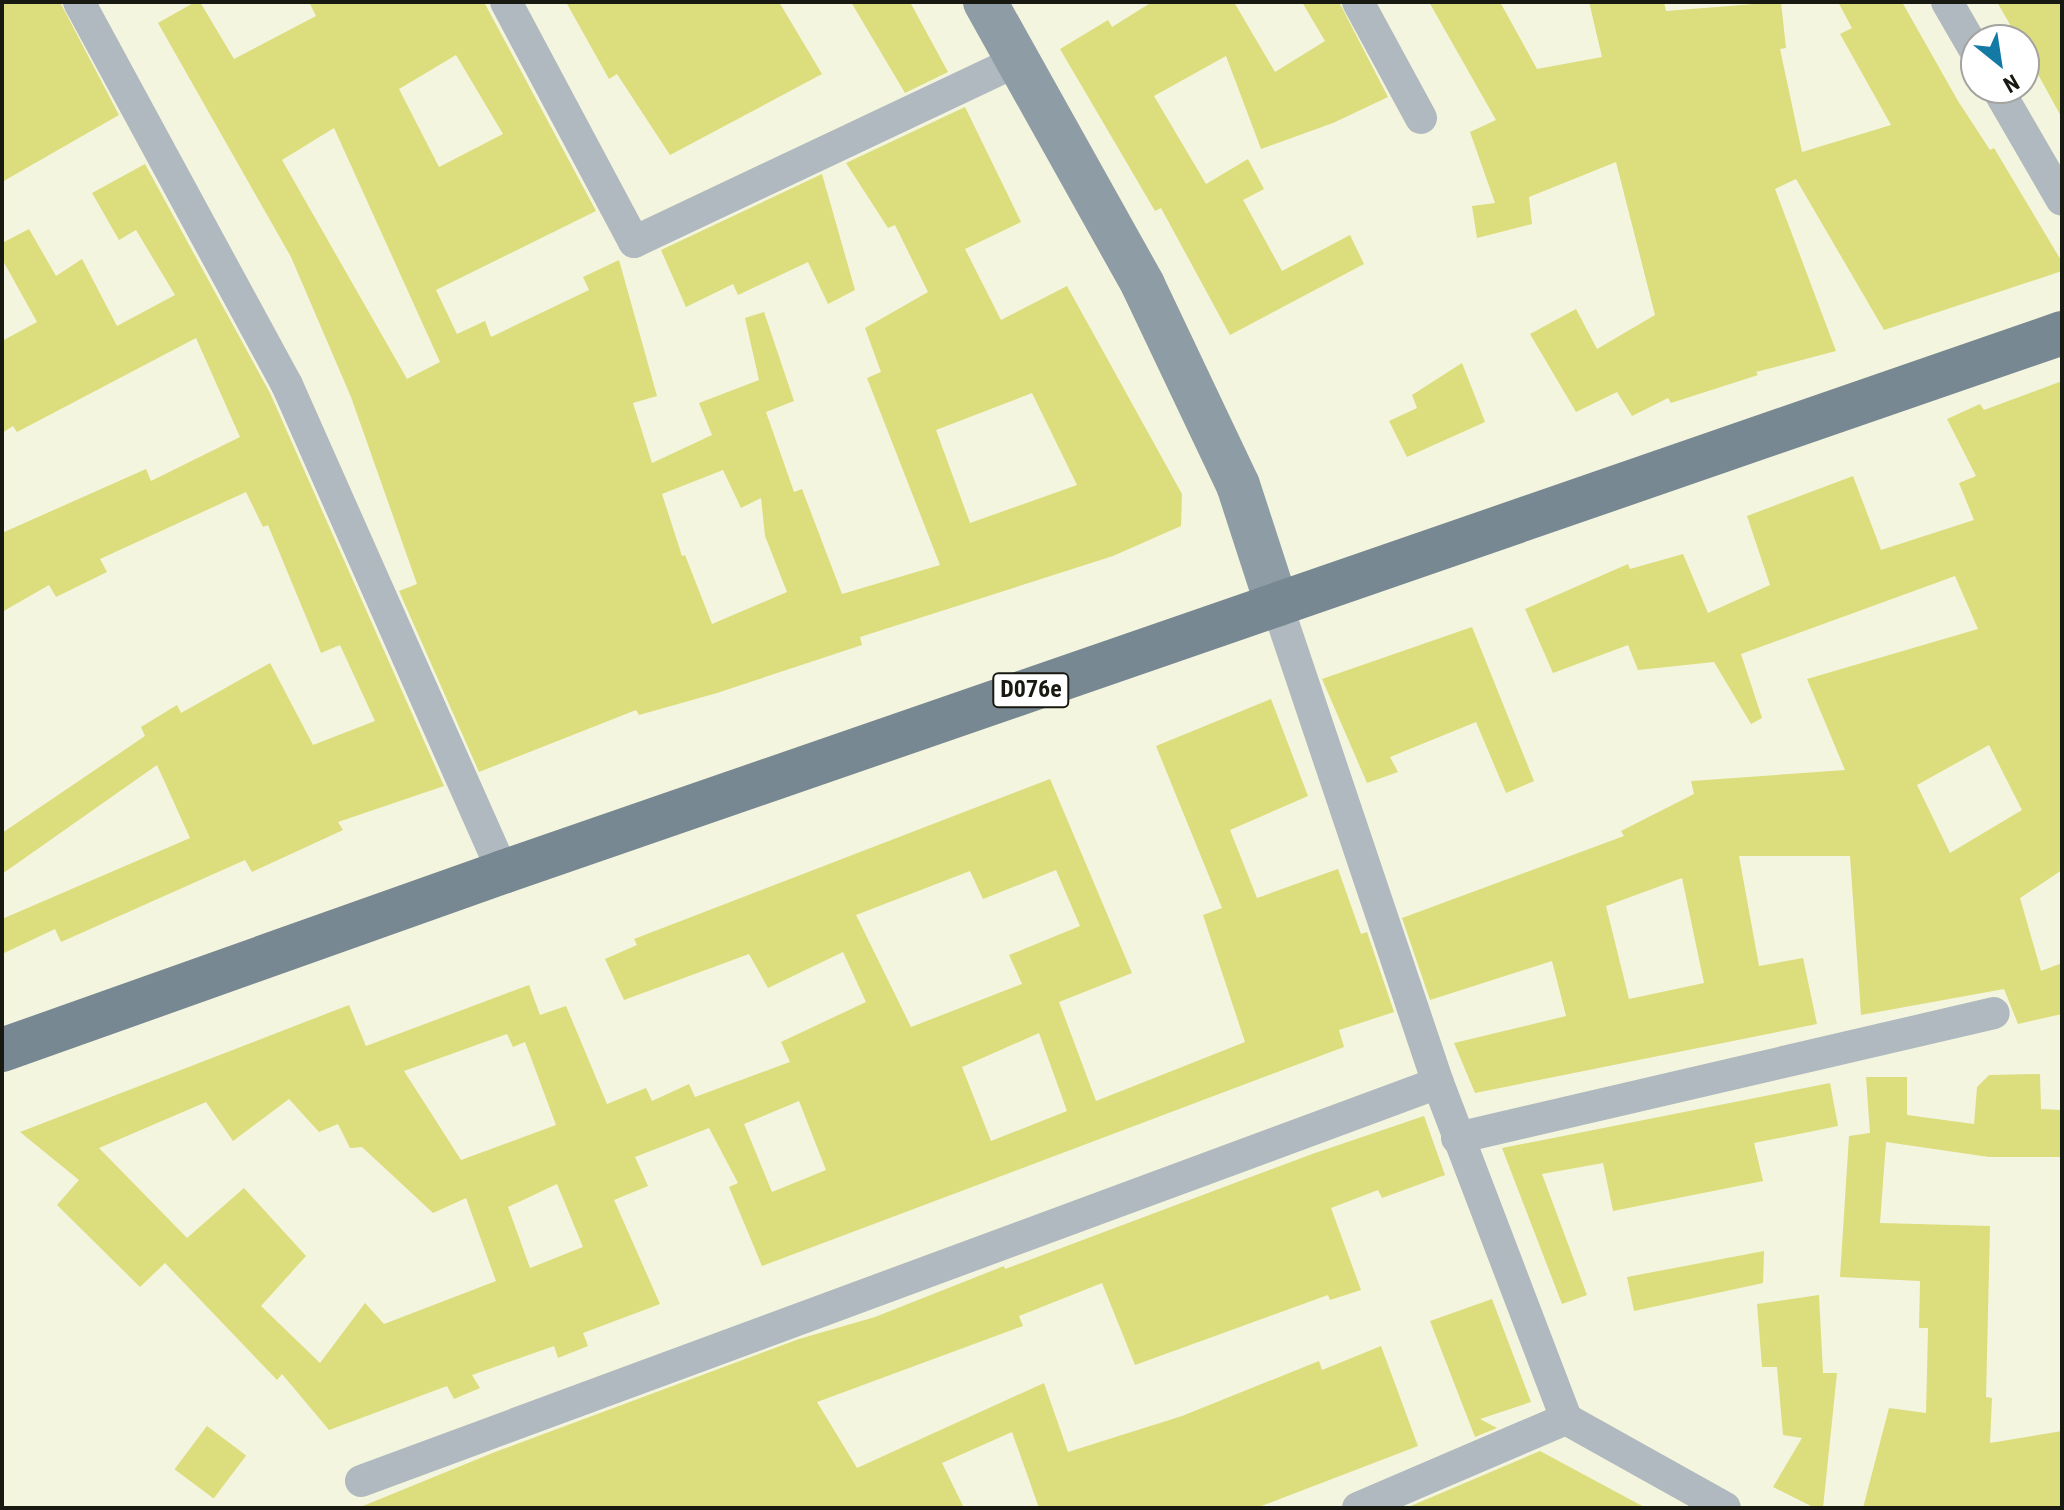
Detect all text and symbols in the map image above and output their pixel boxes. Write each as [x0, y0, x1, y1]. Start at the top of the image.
north arrow [1960, 24, 2040, 104]
text: N [1999, 69, 2023, 98]
road number: D076e [991, 670, 1071, 710]

